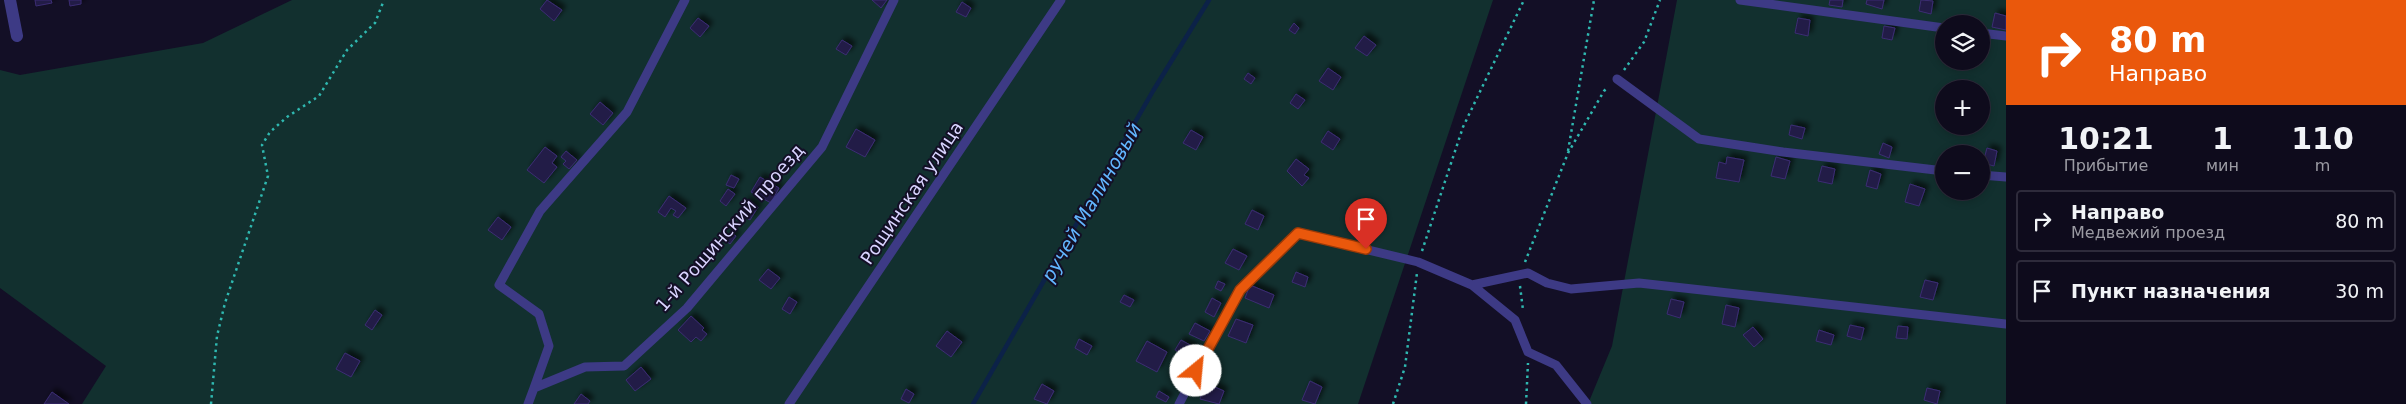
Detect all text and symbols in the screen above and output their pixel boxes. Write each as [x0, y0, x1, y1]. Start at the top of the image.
map controls [1935, 15, 1990, 200]
button: layers [1935, 15, 1990, 70]
icon: right [2026, 20, 2091, 85]
text: 80 m [2109, 20, 2206, 60]
text: Направо [2109, 61, 2207, 86]
button: + [1935, 80, 1990, 135]
street label: Рощинская улица [856, 117, 967, 268]
water label: ручей Малиновый [1036, 119, 1145, 286]
text: 10:21 [2058, 121, 2154, 156]
text: 1 [2212, 121, 2233, 156]
text: 110 [2291, 121, 2354, 156]
street label: 1-й Рощинский проезд [651, 140, 808, 316]
button: − [1935, 145, 1990, 200]
text: Прибытие [2064, 156, 2148, 175]
text: мин [2206, 156, 2239, 175]
text: m [2315, 156, 2330, 175]
pin [1345, 198, 1387, 249]
text: Направо [2071, 201, 2164, 223]
icon: arrive [1352, 205, 1380, 233]
icon: right [2028, 207, 2056, 235]
text: 80 m [2335, 210, 2384, 232]
text: Медвежий проезд [2071, 223, 2225, 242]
icon: arrive [2028, 277, 2056, 305]
text: Пункт назначения [2071, 280, 2270, 302]
text: 30 m [2335, 280, 2384, 302]
position arrow [1169, 344, 1221, 396]

